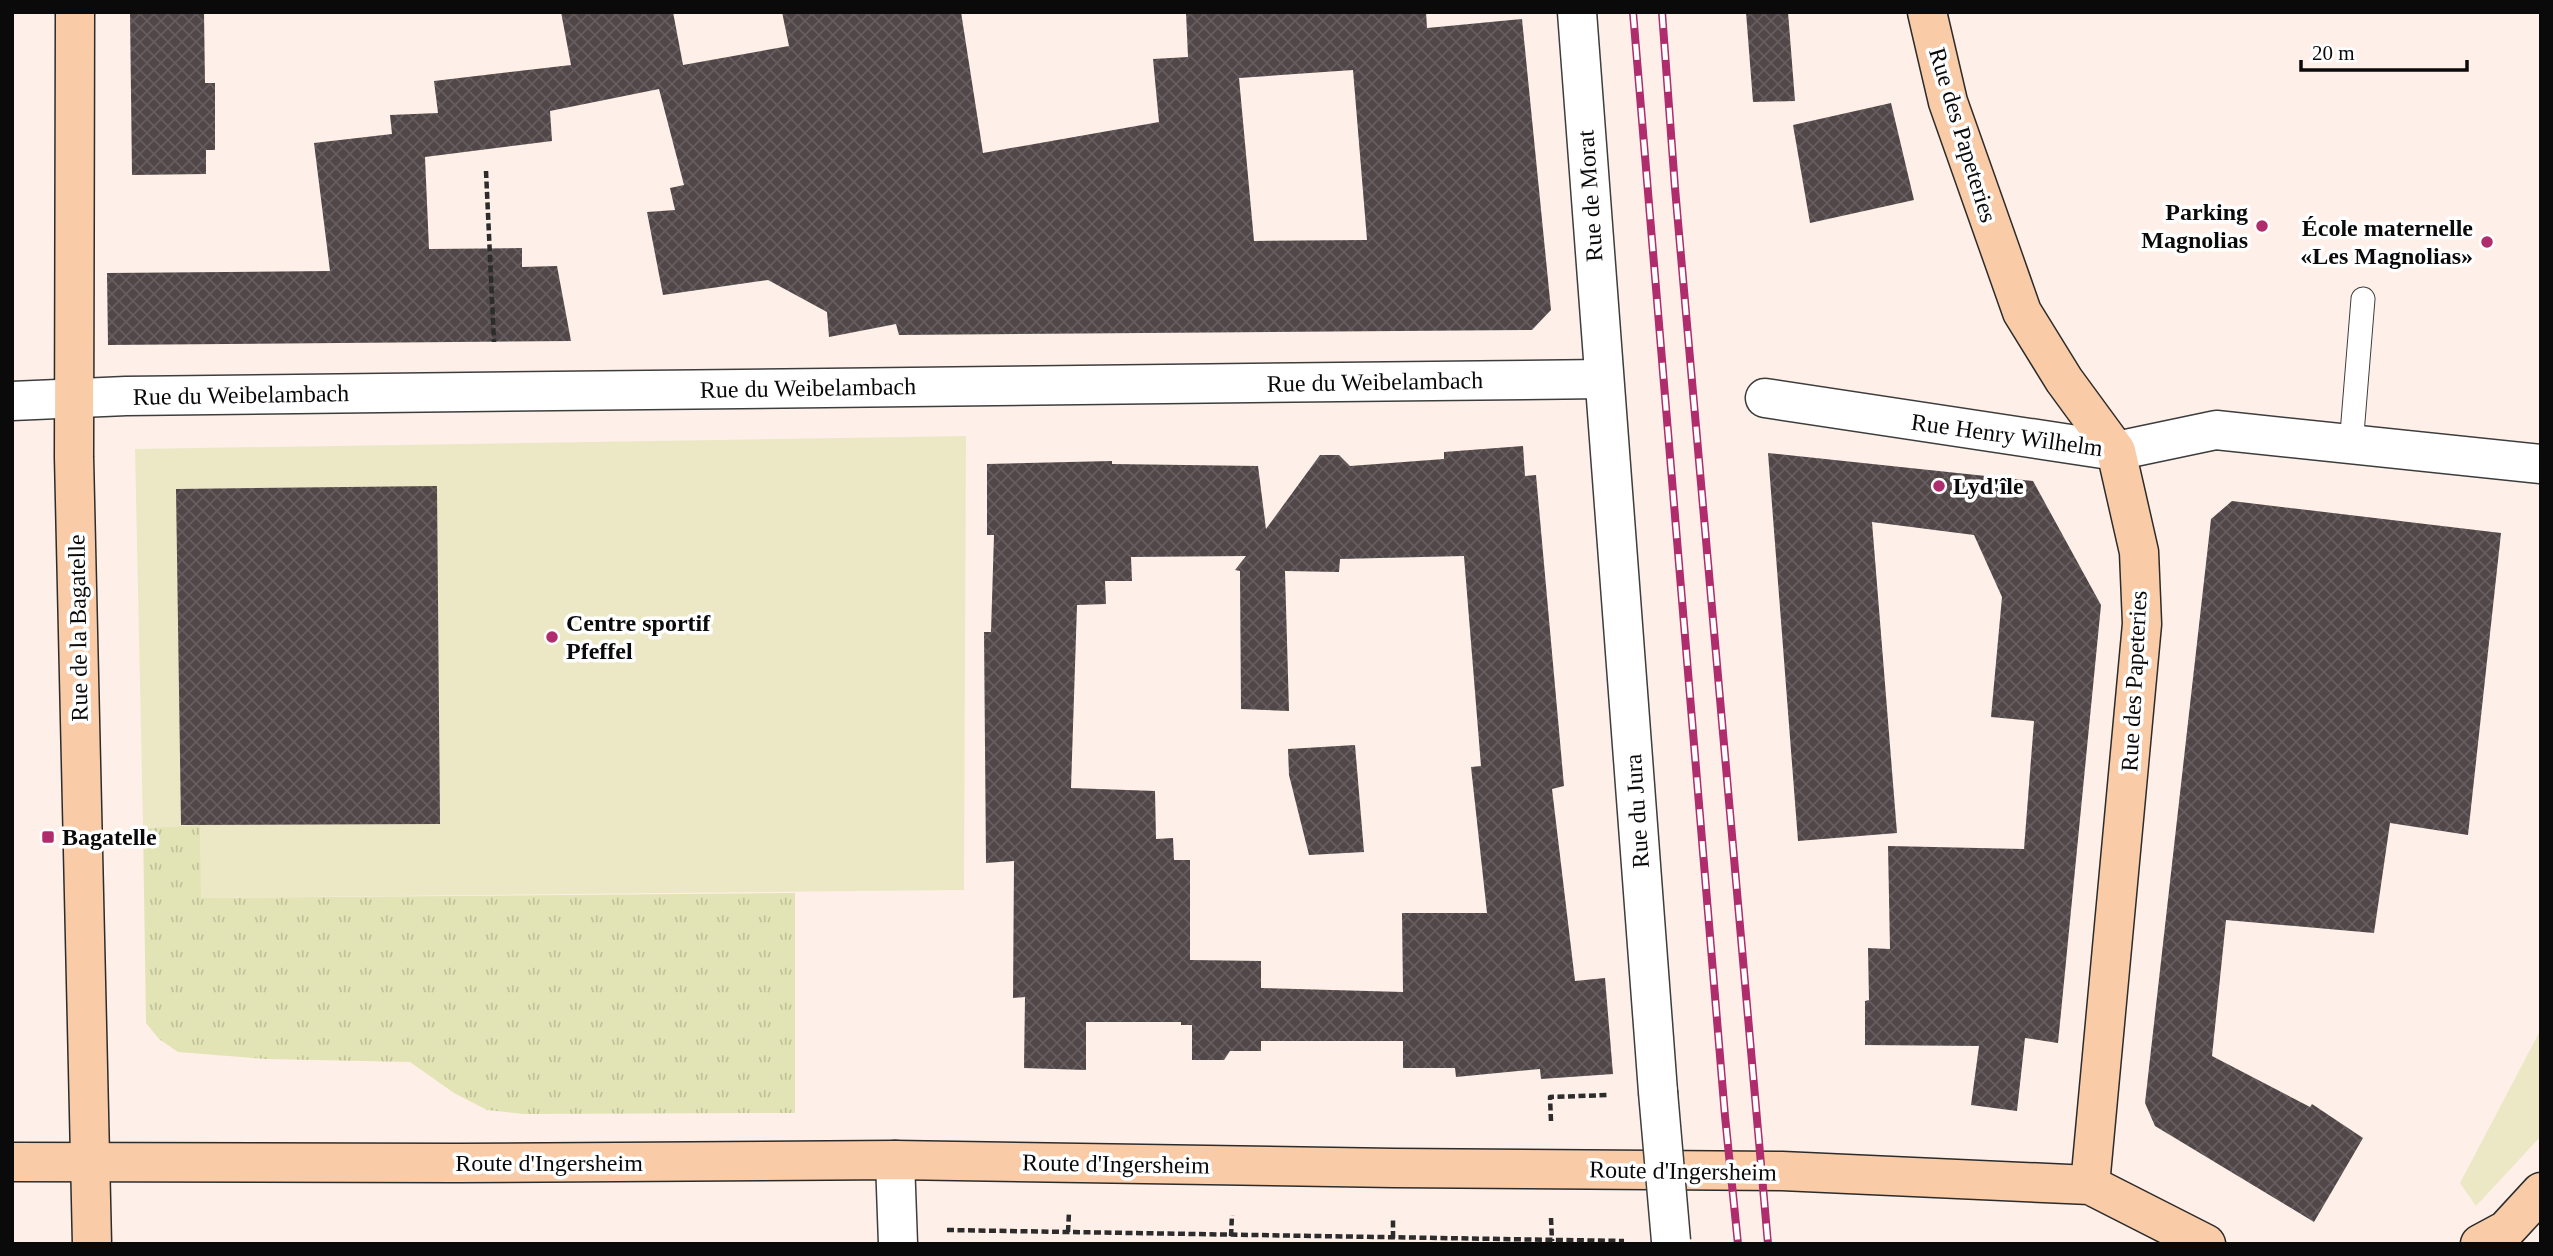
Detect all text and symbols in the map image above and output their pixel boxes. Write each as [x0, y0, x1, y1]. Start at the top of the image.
scale bar [2301, 28, 2467, 72]
text: 20 m [2312, 41, 2355, 65]
street label: Rue des Papeteries [1924, 45, 2002, 225]
street label: Rue de Morat [1572, 129, 1608, 263]
place label: Parking Magnolias [2141, 199, 2248, 253]
place label: École maternelle «Les Magnolias» [2300, 215, 2473, 269]
marker: Parking Magnolias [2254, 218, 2270, 234]
marker: École maternelle «Les Magnolias» [2479, 234, 2495, 250]
street label: Rue du Weibelambach [1267, 367, 1483, 397]
street label: Rue du Weibelambach [700, 373, 916, 403]
street label: Rue du Weibelambach [133, 380, 349, 410]
street label: Rue Henry Wilhelm [1910, 409, 2105, 461]
place label: Lyd'île [1953, 473, 2024, 499]
marker: Lyd'île [1931, 478, 1947, 494]
street label: Rue de la Bagatelle [63, 534, 93, 722]
street label: Rue des Papeteries [2116, 590, 2152, 772]
place label: Centre sportif Pfeffel [566, 610, 711, 664]
marker: Centre sportif Pfeffel [544, 629, 560, 645]
street label: Rue du Jura [1620, 753, 1654, 869]
place label: Bagatelle [62, 824, 157, 850]
marker: Bagatelle [40, 829, 56, 845]
street label: Route d'Ingersheim [1022, 1149, 1210, 1179]
street label: Route d'Ingersheim [455, 1150, 643, 1176]
street label: Route d'Ingersheim [1589, 1156, 1777, 1186]

